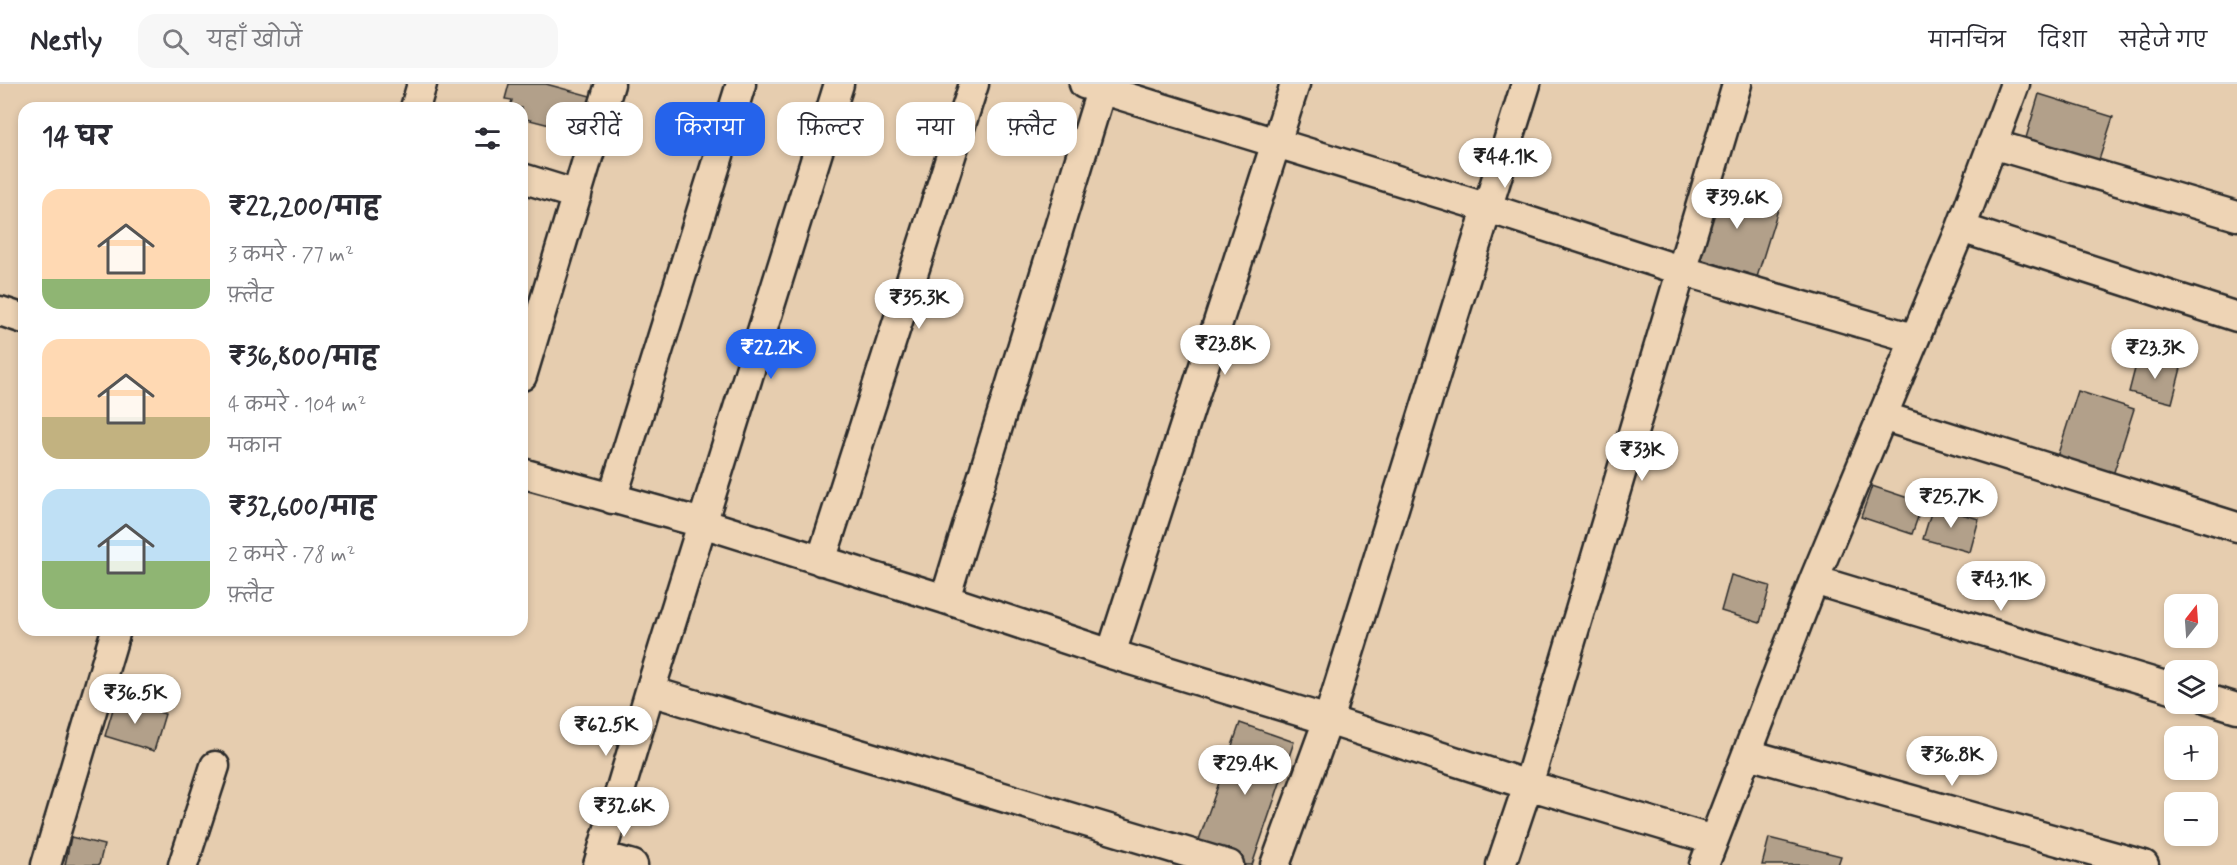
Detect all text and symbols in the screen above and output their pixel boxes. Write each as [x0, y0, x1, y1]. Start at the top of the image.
search box [138, 14, 558, 68]
text: Nestly [30, 23, 102, 60]
icon: search [159, 25, 192, 58]
text: यहाँ खोजें [207, 27, 302, 55]
text: मानचित्र [1929, 27, 2006, 55]
text: दिशा [2039, 27, 2086, 55]
text: सहेजे गए [2119, 27, 2207, 55]
chip: खरीदें [546, 102, 643, 156]
chip: किराया [655, 102, 765, 156]
chip: फ़िल्टर [777, 102, 884, 156]
chip: नया [896, 102, 975, 156]
chip: फ़्लैट [987, 102, 1077, 156]
text: 14 घर [42, 121, 111, 155]
icon: filters [471, 122, 504, 155]
pin: ₹44.1K [1456, 138, 1554, 189]
text: ₹44.1K [1473, 144, 1537, 171]
pin: ₹39.6K [1688, 179, 1786, 230]
text: ₹39.6K [1705, 185, 1769, 212]
text: ₹22,200/माह [228, 191, 380, 225]
icon: home [90, 213, 162, 285]
text: 3 कमरे · 77 m² [228, 242, 354, 269]
pin: ₹35.3K [870, 279, 968, 330]
text: फ़्लैट [228, 283, 274, 310]
text: ₹35.3K [889, 285, 949, 312]
pin: ₹23.8K [1176, 325, 1274, 376]
pin: ₹22.2K [722, 329, 820, 380]
pin: ₹23.3K [2106, 329, 2204, 380]
text: ₹23.8K [1194, 331, 1256, 358]
text: ₹22.2K [740, 335, 802, 362]
text: ₹23.3K [2125, 335, 2185, 362]
text: ₹36,800/माह [228, 341, 378, 375]
icon: home [90, 363, 162, 435]
text: 4 कमरे · 104 m² [228, 392, 366, 419]
pin: ₹33K [1606, 431, 1678, 482]
text: मकान [228, 433, 281, 460]
text: ₹33K [1619, 437, 1665, 464]
pin: ₹25.7K [1902, 478, 2000, 529]
text: ₹25.7K [1919, 484, 1983, 511]
text: ₹32,600/माह [228, 491, 376, 525]
icon: home [90, 513, 162, 585]
text: 2 कमरे · 78 m² [228, 542, 355, 569]
pin: ₹43.1K [1952, 561, 2050, 612]
text: ₹43.1K [1970, 567, 2032, 594]
text: फ़्लैट [228, 583, 274, 610]
north arrow [2164, 594, 2218, 648]
map controls [2164, 594, 2218, 846]
button: layers [2164, 660, 2218, 714]
pin: ₹36.5K [86, 674, 184, 725]
text: ₹36.5K [103, 680, 167, 707]
pin: ₹62.5K [557, 706, 655, 757]
text: ₹62.5K [574, 712, 638, 739]
button: + [2164, 726, 2218, 780]
pin: ₹36.8K [1903, 736, 2001, 787]
text: ₹36.8K [1920, 742, 1984, 769]
pin: ₹29.4K [1196, 745, 1294, 796]
text: ₹29.4K [1212, 751, 1278, 778]
pin: ₹32.6K [575, 787, 673, 838]
button: − [2164, 792, 2218, 846]
text: ₹32.6K [593, 793, 655, 820]

